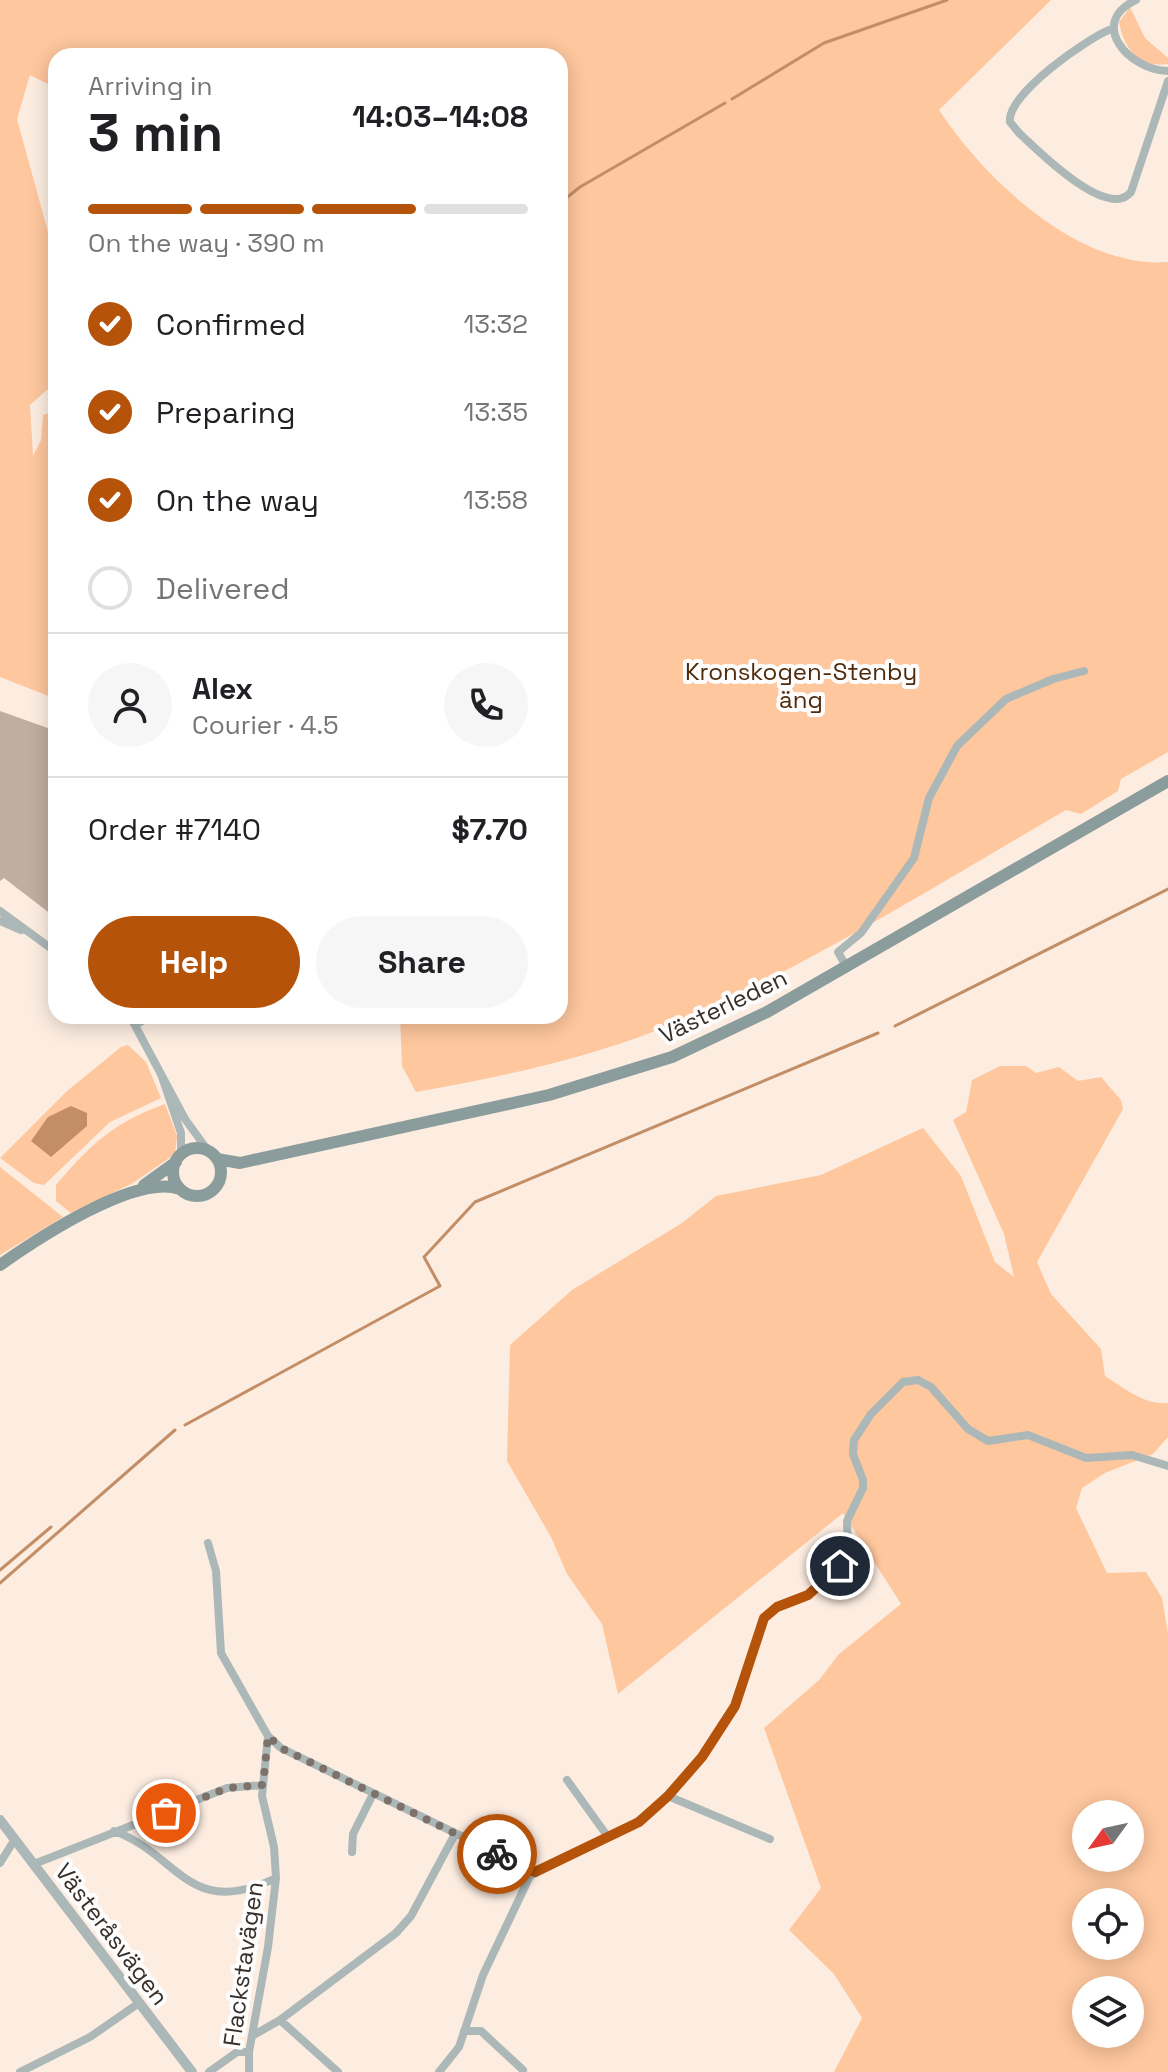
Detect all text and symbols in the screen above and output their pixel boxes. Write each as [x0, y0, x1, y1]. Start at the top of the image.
text: Arriving in [88, 69, 212, 103]
text: 14:03–14:08 [352, 97, 528, 136]
text: 3 min [88, 100, 223, 166]
text: On the way · 390 m [88, 226, 325, 260]
icon: check [88, 302, 132, 346]
text: Confirmed [156, 305, 306, 344]
text: 13:32 [463, 307, 528, 341]
icon: check [88, 390, 132, 434]
text: Preparing [156, 393, 295, 432]
text: 13:35 [464, 395, 528, 429]
icon: check [88, 478, 132, 522]
text: On the way [156, 481, 319, 520]
text: 13:58 [463, 483, 528, 517]
text: Delivered [156, 569, 290, 608]
park label: Kronskogen-Stenby äng [685, 656, 917, 715]
button: person [88, 663, 172, 747]
button: phone [444, 663, 528, 747]
text: Alex [192, 669, 253, 708]
text: Courier · 4.5 [192, 708, 339, 742]
text: Order #7140 [88, 810, 261, 849]
text: $7.70 [451, 810, 528, 849]
button: Help [88, 916, 300, 1008]
button: Share [316, 916, 528, 1008]
street label: Västerleden [654, 962, 792, 1050]
pin [806, 1532, 874, 1600]
icon: home [818, 1544, 862, 1588]
pin [132, 1779, 200, 1847]
icon: bag [144, 1791, 188, 1835]
north arrow [1072, 1800, 1144, 1872]
map controls [1072, 1800, 1144, 2048]
courier [457, 1814, 537, 1894]
icon: bike [475, 1832, 519, 1876]
street label: Västeråsvägen [49, 1857, 175, 2011]
street label: Flackstavägen [216, 1880, 270, 2048]
button: locate [1072, 1888, 1144, 1960]
button: layers [1072, 1976, 1144, 2048]

